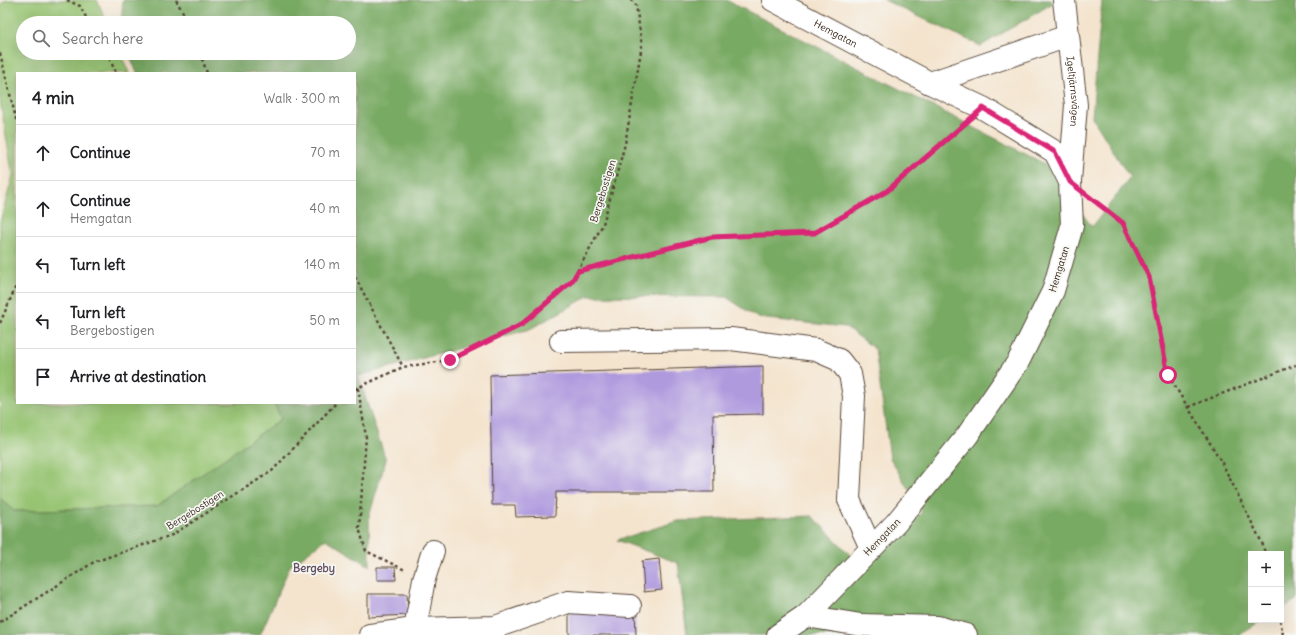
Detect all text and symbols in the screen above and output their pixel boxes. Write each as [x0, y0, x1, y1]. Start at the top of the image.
search box [16, 16, 356, 60]
street label: Hemgatan [812, 16, 860, 50]
icon: search [30, 27, 52, 49]
text: Search here [62, 29, 143, 48]
street label: Igeltjärnsvägen [1064, 56, 1083, 127]
text: 4 min [32, 87, 74, 109]
text: Walk · 300 m [264, 90, 340, 107]
icon: ahead [32, 142, 54, 164]
text: Continue [70, 143, 131, 162]
text: 70 m [311, 144, 340, 161]
street label: Bergebostigen [587, 158, 619, 224]
text: Continue [70, 191, 131, 210]
icon: ahead [32, 198, 54, 220]
text: 40 m [309, 200, 340, 217]
text: Hemgatan [70, 210, 132, 227]
street label: Hemgatan [1046, 244, 1072, 294]
icon: left [32, 254, 54, 276]
text: Turn left [70, 255, 125, 274]
text: 140 m [304, 256, 340, 273]
text: Turn left [70, 303, 125, 322]
icon: left [32, 310, 54, 332]
text: 50 m [309, 312, 340, 329]
text: Bergebostigen [70, 322, 154, 339]
route end [441, 351, 459, 369]
icon: arrive [32, 366, 54, 388]
route start [1159, 366, 1177, 384]
text: Arrive at destination [70, 367, 206, 386]
street label: Bergebostigen [164, 487, 226, 533]
street label: Hemgatan [861, 515, 903, 559]
map controls [1248, 551, 1284, 623]
button: + [1248, 551, 1284, 587]
district label: Bergeby [293, 561, 335, 576]
button: − [1248, 587, 1284, 623]

